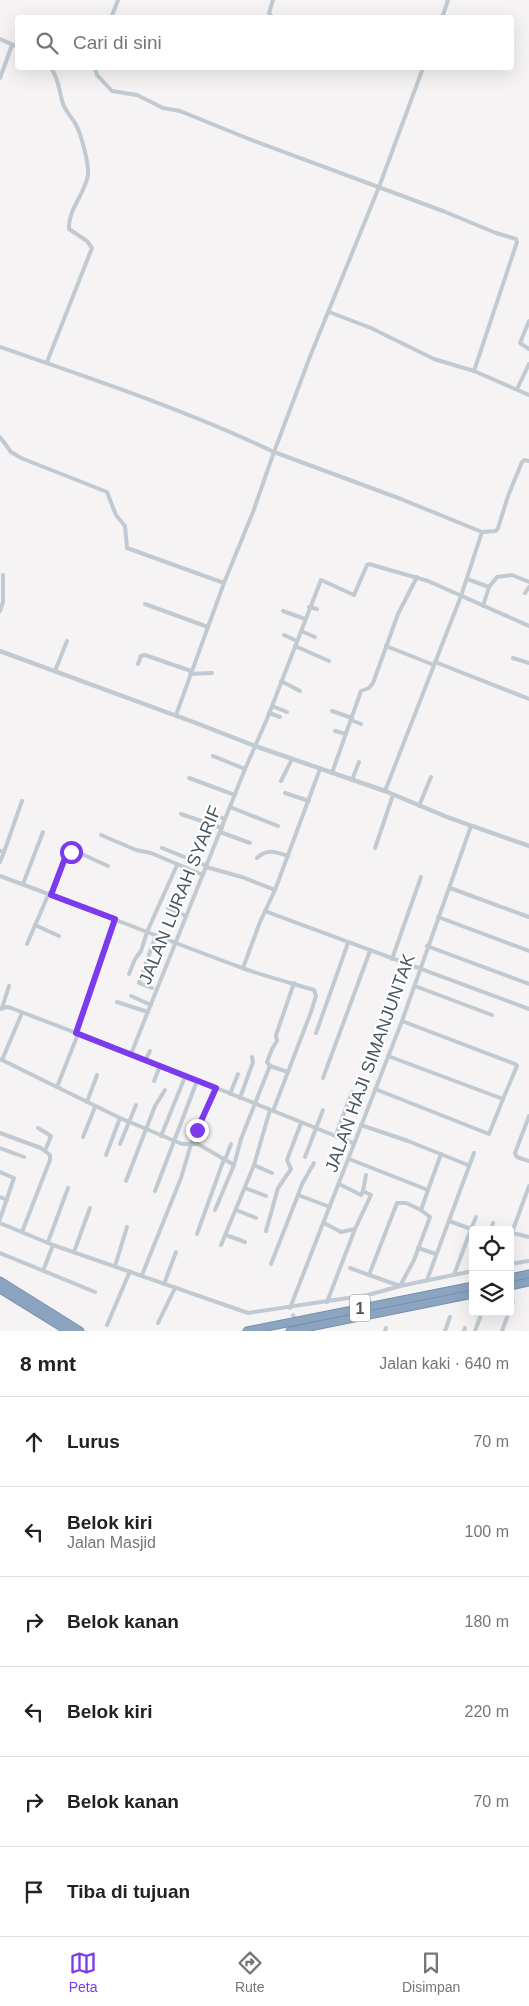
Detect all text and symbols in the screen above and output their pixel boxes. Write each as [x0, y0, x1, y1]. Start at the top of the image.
search box [15, 15, 514, 70]
icon: search [33, 29, 61, 57]
text: Cari di sini [73, 32, 162, 53]
street label: JALAN LURAH SYARIF [135, 803, 225, 987]
route start [60, 841, 83, 864]
street label: JALAN HAJI SIMANJUNTAK [321, 951, 419, 1175]
route end [186, 1119, 209, 1142]
map controls [469, 1226, 514, 1316]
button: locate [469, 1226, 514, 1271]
button: layers [469, 1271, 514, 1316]
road number: 1 [350, 1295, 370, 1322]
text: 8 mnt [20, 1352, 76, 1375]
text: Jalan kaki · 640 m [379, 1355, 509, 1372]
icon: ahead [20, 1428, 48, 1456]
text: Lurus [67, 1431, 120, 1452]
text: 70 m [473, 1433, 509, 1450]
text: Belok kiri [67, 1512, 153, 1533]
icon: left [20, 1518, 48, 1546]
text: 100 m [465, 1523, 509, 1540]
text: Jalan Masjid [67, 1534, 156, 1551]
icon: right [20, 1608, 48, 1636]
text: Belok kanan [67, 1611, 179, 1632]
text: 180 m [465, 1613, 509, 1630]
icon: left [20, 1698, 48, 1726]
text: Belok kiri [67, 1701, 153, 1722]
text: 220 m [465, 1703, 509, 1720]
icon: right [20, 1788, 48, 1816]
text: Belok kanan [67, 1791, 179, 1812]
text: 70 m [473, 1793, 509, 1810]
icon: arrive [20, 1878, 48, 1906]
text: Tiba di tujuan [67, 1881, 190, 1902]
tab: Peta [69, 1949, 98, 1995]
tab: Rute [235, 1949, 265, 1995]
tab: Disimpan [402, 1949, 460, 1995]

